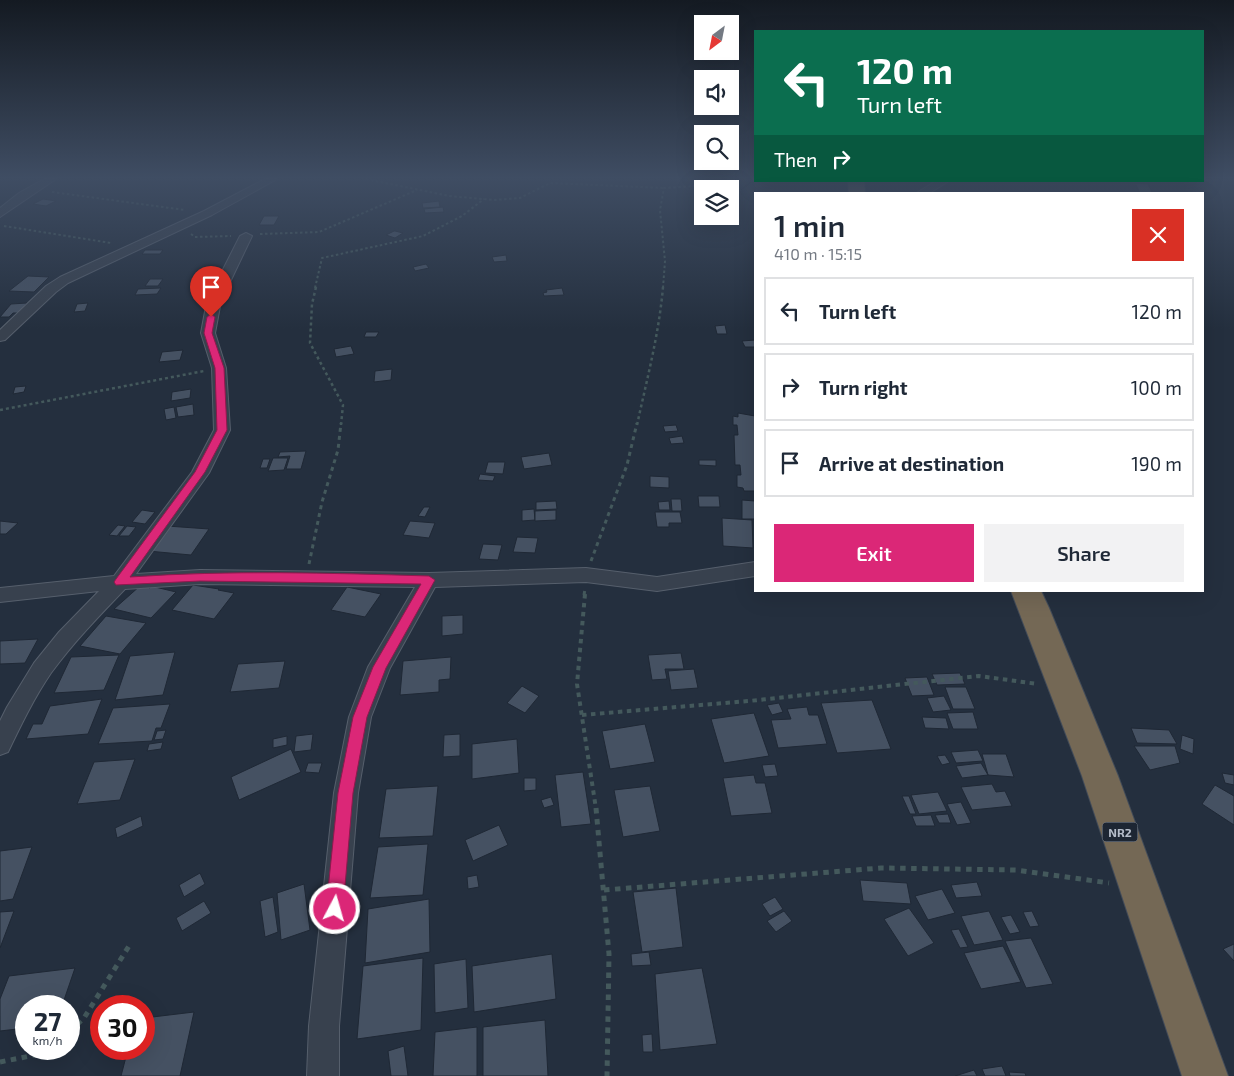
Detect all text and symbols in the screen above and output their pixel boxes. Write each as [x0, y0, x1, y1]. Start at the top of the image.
north arrow [694, 15, 739, 60]
map controls [694, 15, 739, 225]
text: 120 m [857, 49, 953, 91]
icon: left [774, 50, 839, 115]
button: sound [694, 70, 739, 115]
text: Turn left [857, 91, 942, 117]
button: search [694, 125, 739, 170]
icon: right [827, 145, 855, 173]
text: Then [774, 148, 817, 171]
button: layers [694, 180, 739, 225]
text: 1 min [774, 207, 845, 243]
button: close [1132, 209, 1184, 261]
text: 410 m · 15:15 [774, 244, 862, 263]
pin [190, 266, 232, 317]
icon: arrive [197, 273, 225, 301]
icon: left [776, 297, 804, 325]
text: Turn left [819, 300, 896, 323]
text: 120 m [1131, 300, 1182, 323]
icon: right [776, 373, 804, 401]
text: Turn right [819, 376, 907, 399]
text: 100 m [1131, 376, 1182, 399]
icon: arrive [776, 449, 804, 477]
text: Arrive at destination [819, 452, 1004, 475]
text: 190 m [1131, 452, 1182, 475]
button: Exit [774, 524, 974, 582]
button: Share [984, 524, 1184, 582]
road number: NR2 [1102, 822, 1138, 842]
position arrow [308, 882, 360, 934]
speed limit sign: 30 [90, 995, 155, 1060]
text: 27 [34, 1006, 61, 1036]
text: km/h [33, 1033, 62, 1047]

